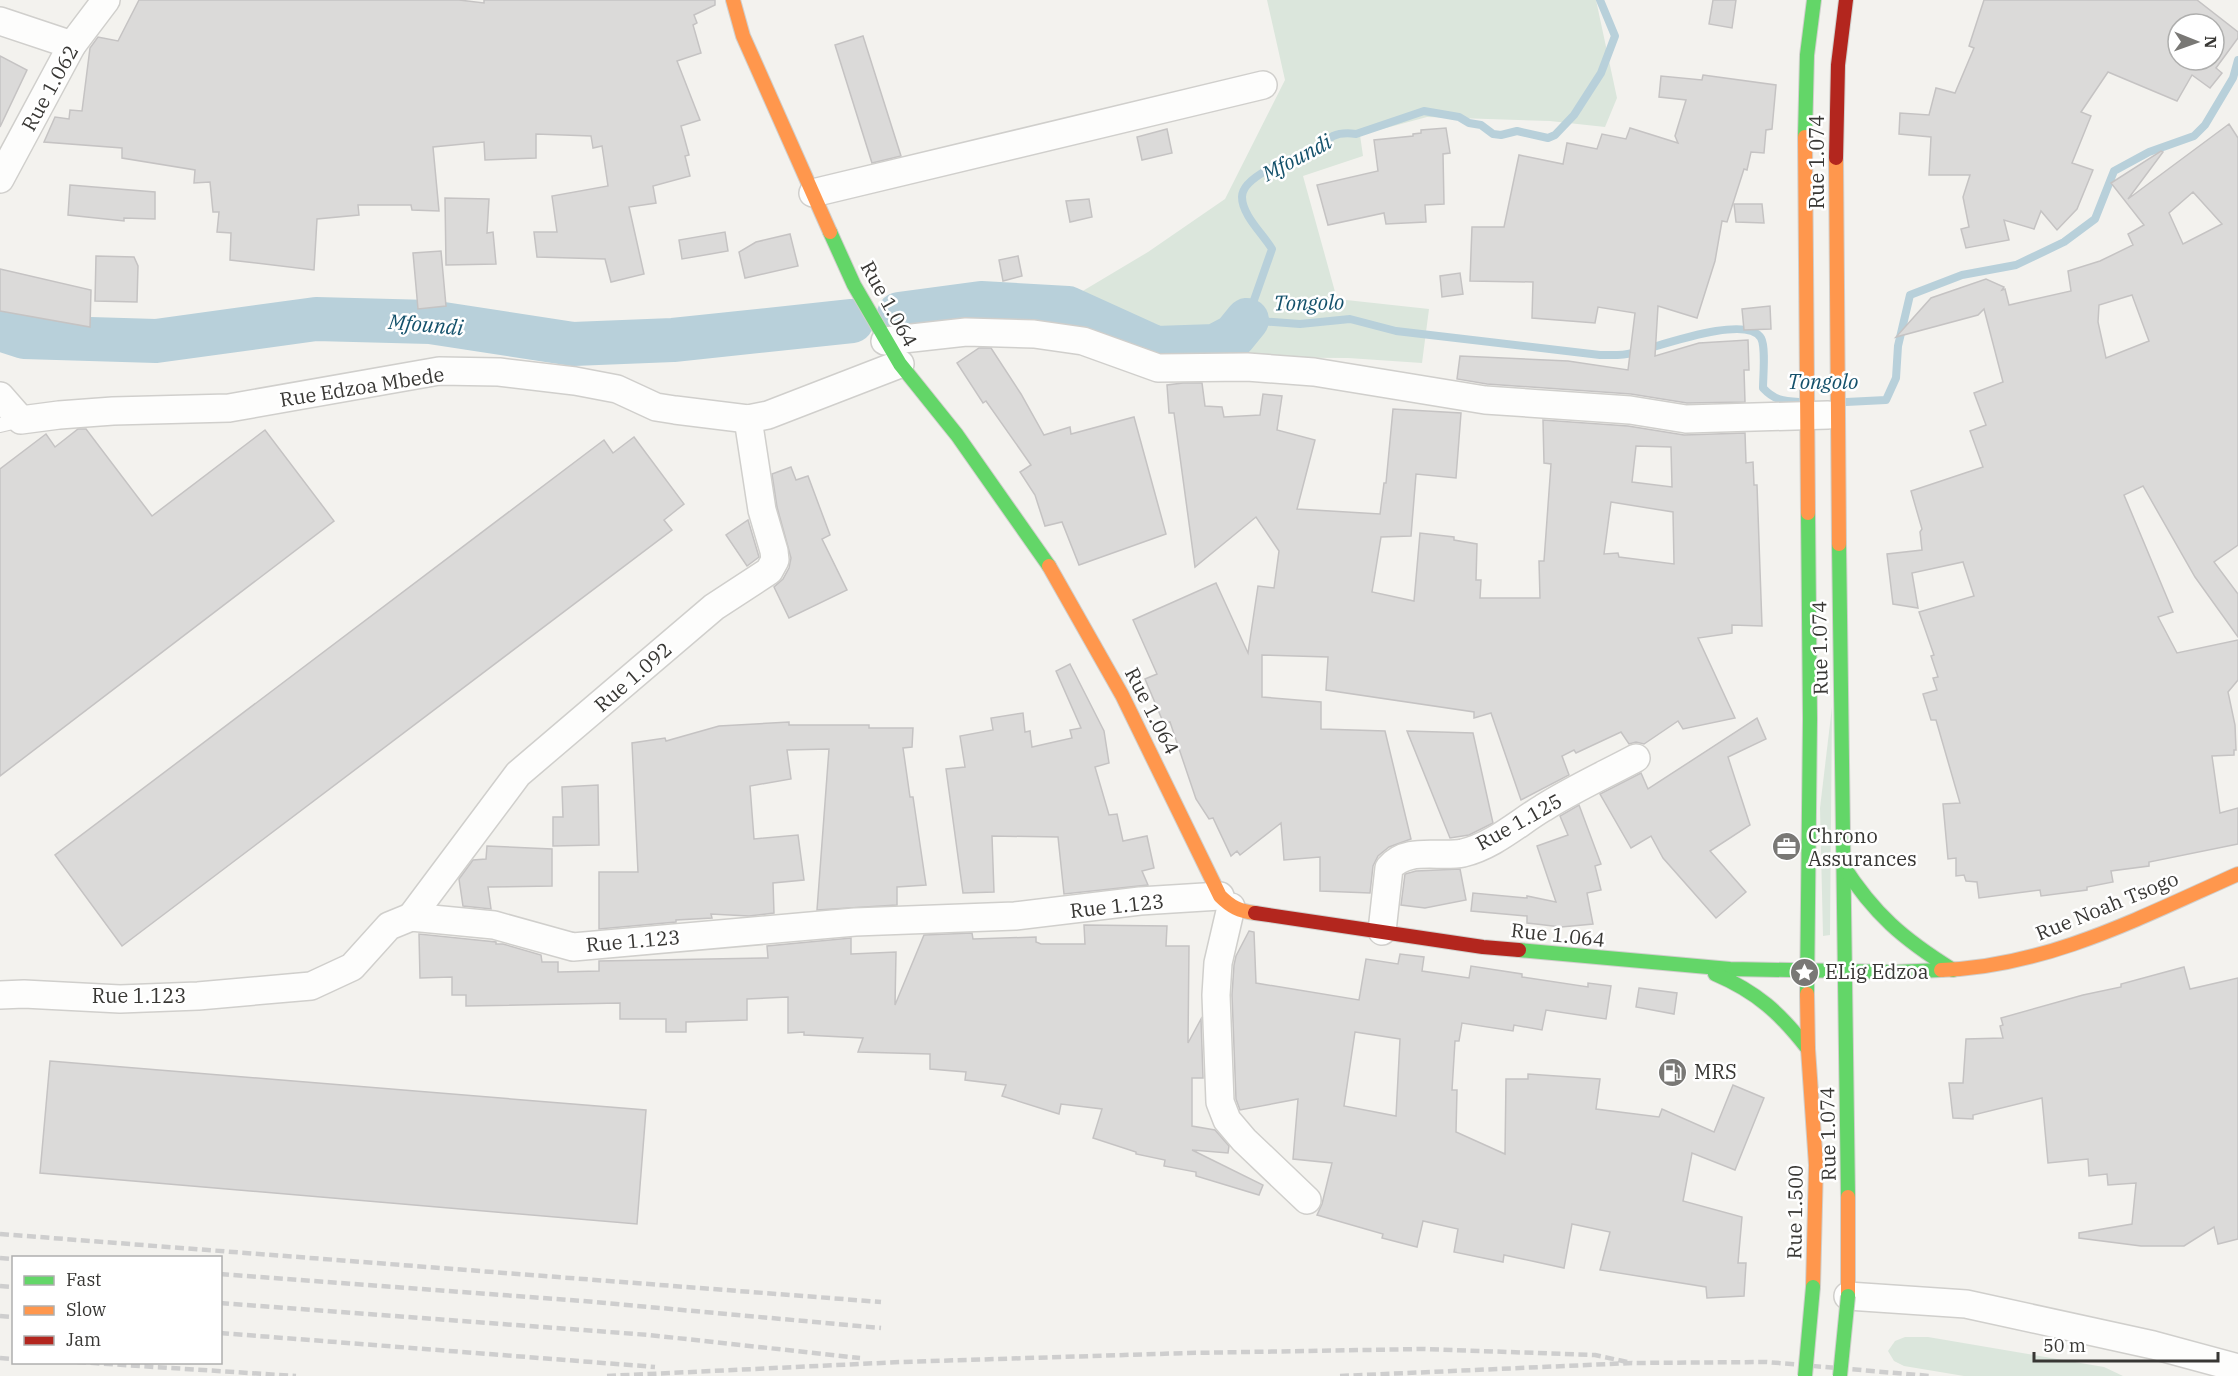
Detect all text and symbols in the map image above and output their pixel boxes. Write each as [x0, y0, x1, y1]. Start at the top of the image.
north arrow [2166, 12, 2226, 72]
text: N [2201, 36, 2221, 49]
street label: Rue 1.062 [15, 40, 84, 136]
street label: Rue 1.074 [1803, 115, 1830, 209]
water label: Mfoundi [1256, 127, 1337, 188]
street label: Rue 1.064 [855, 256, 924, 352]
water label: Tongolo [1273, 287, 1345, 317]
water label: Mfoundi [387, 307, 465, 341]
street label: Rue Edzoa Mbede [278, 360, 446, 413]
water label: Tongolo [1788, 367, 1858, 395]
street label: Rue 1.074 [1805, 601, 1834, 695]
street label: Rue 1.092 [588, 635, 677, 718]
street label: Rue 1.064 [1119, 663, 1186, 759]
street label: Rue 1.125 [1471, 787, 1567, 856]
place label: Chrono Assurances [1808, 822, 1917, 872]
office icon: Chrono Assurances [1771, 831, 1803, 863]
street label: Rue Noah Tsogo [2031, 865, 2182, 946]
street label: Rue 1.123 [1069, 887, 1165, 924]
street label: Rue 1.064 [1510, 916, 1606, 953]
street label: Rue 1.123 [585, 923, 681, 958]
place icon: ELig Edzoa [1788, 956, 1820, 988]
place label: ELig Edzoa [1825, 958, 1929, 985]
street label: Rue 1.123 [92, 982, 186, 1009]
fuel station icon: MRS [1657, 1056, 1689, 1088]
place label: MRS [1694, 1058, 1737, 1085]
street label: Rue 1.074 [1813, 1087, 1842, 1181]
street label: Rue 1.500 [1780, 1165, 1809, 1259]
legend [12, 1256, 222, 1364]
text: Fast [66, 1268, 101, 1291]
text: Slow [66, 1298, 106, 1321]
scale bar [2034, 1325, 2218, 1363]
text: Jam [66, 1328, 101, 1351]
text: 50 m [2043, 1334, 2086, 1357]

